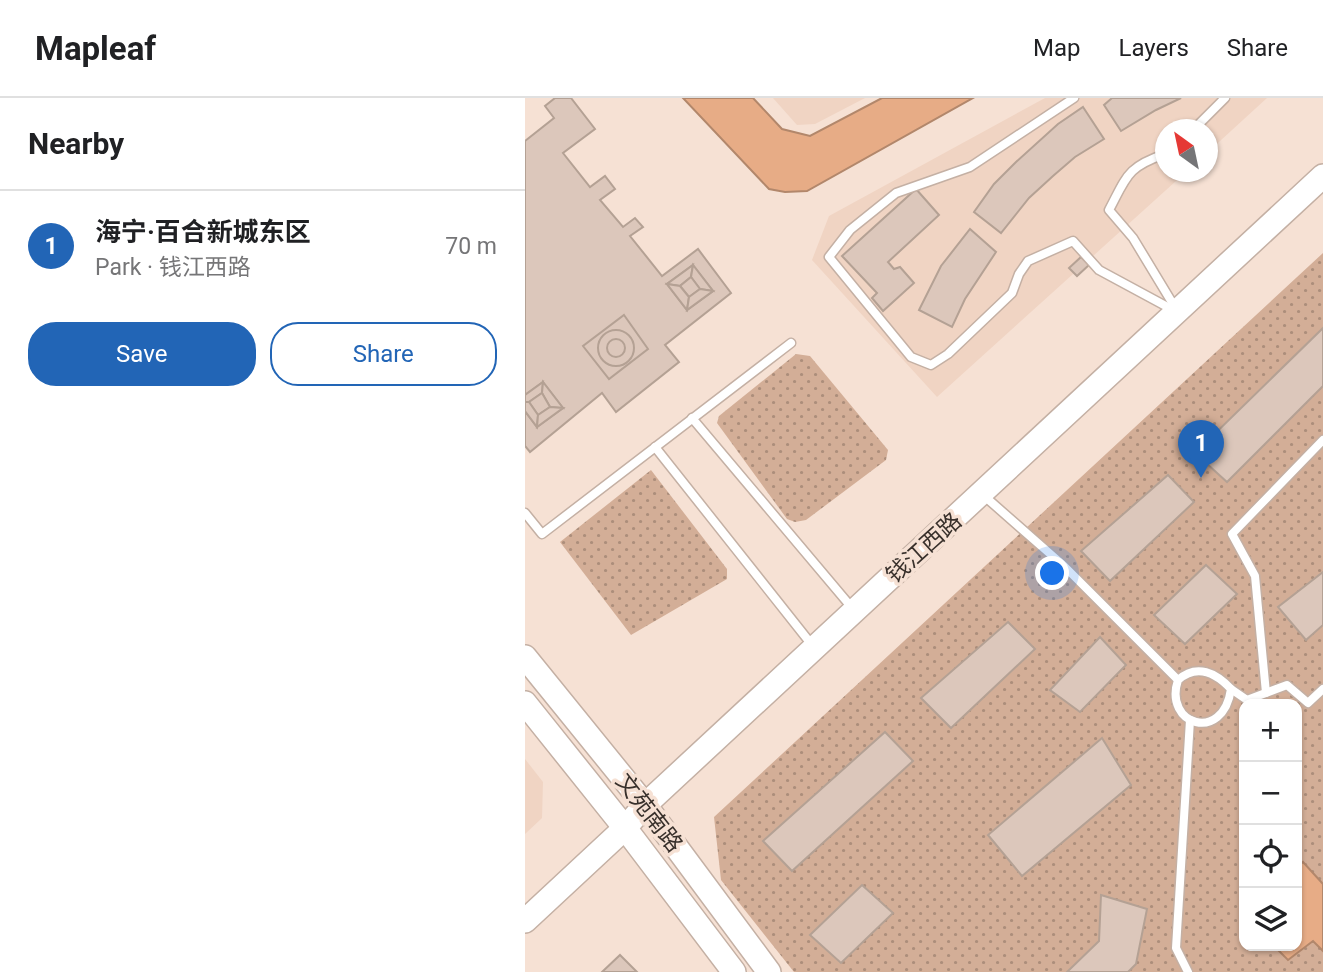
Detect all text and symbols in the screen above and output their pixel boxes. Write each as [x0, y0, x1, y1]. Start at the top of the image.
text: Mapleaf [35, 29, 156, 68]
text: Map [1033, 34, 1081, 62]
text: Layers [1119, 34, 1189, 62]
text: Share [1227, 34, 1288, 62]
north arrow [1155, 119, 1218, 182]
text: Nearby [28, 126, 124, 161]
text: 海宁·百合新城东区 [95, 217, 311, 247]
text: 1 [44, 233, 58, 260]
text: 70 m [445, 233, 497, 260]
text: Park · 钱江西路 [95, 254, 251, 281]
button: Save [28, 322, 256, 386]
button: Share [270, 322, 497, 386]
pin: 1 [1178, 420, 1224, 478]
street label: 钱江西路 [881, 507, 967, 589]
your location [1035, 556, 1069, 590]
map controls [1239, 699, 1302, 951]
button: + [1239, 699, 1302, 762]
button: − [1239, 762, 1302, 825]
street label: 文苑南路 [610, 768, 688, 858]
button: locate [1239, 825, 1302, 888]
button: layers [1239, 888, 1302, 951]

